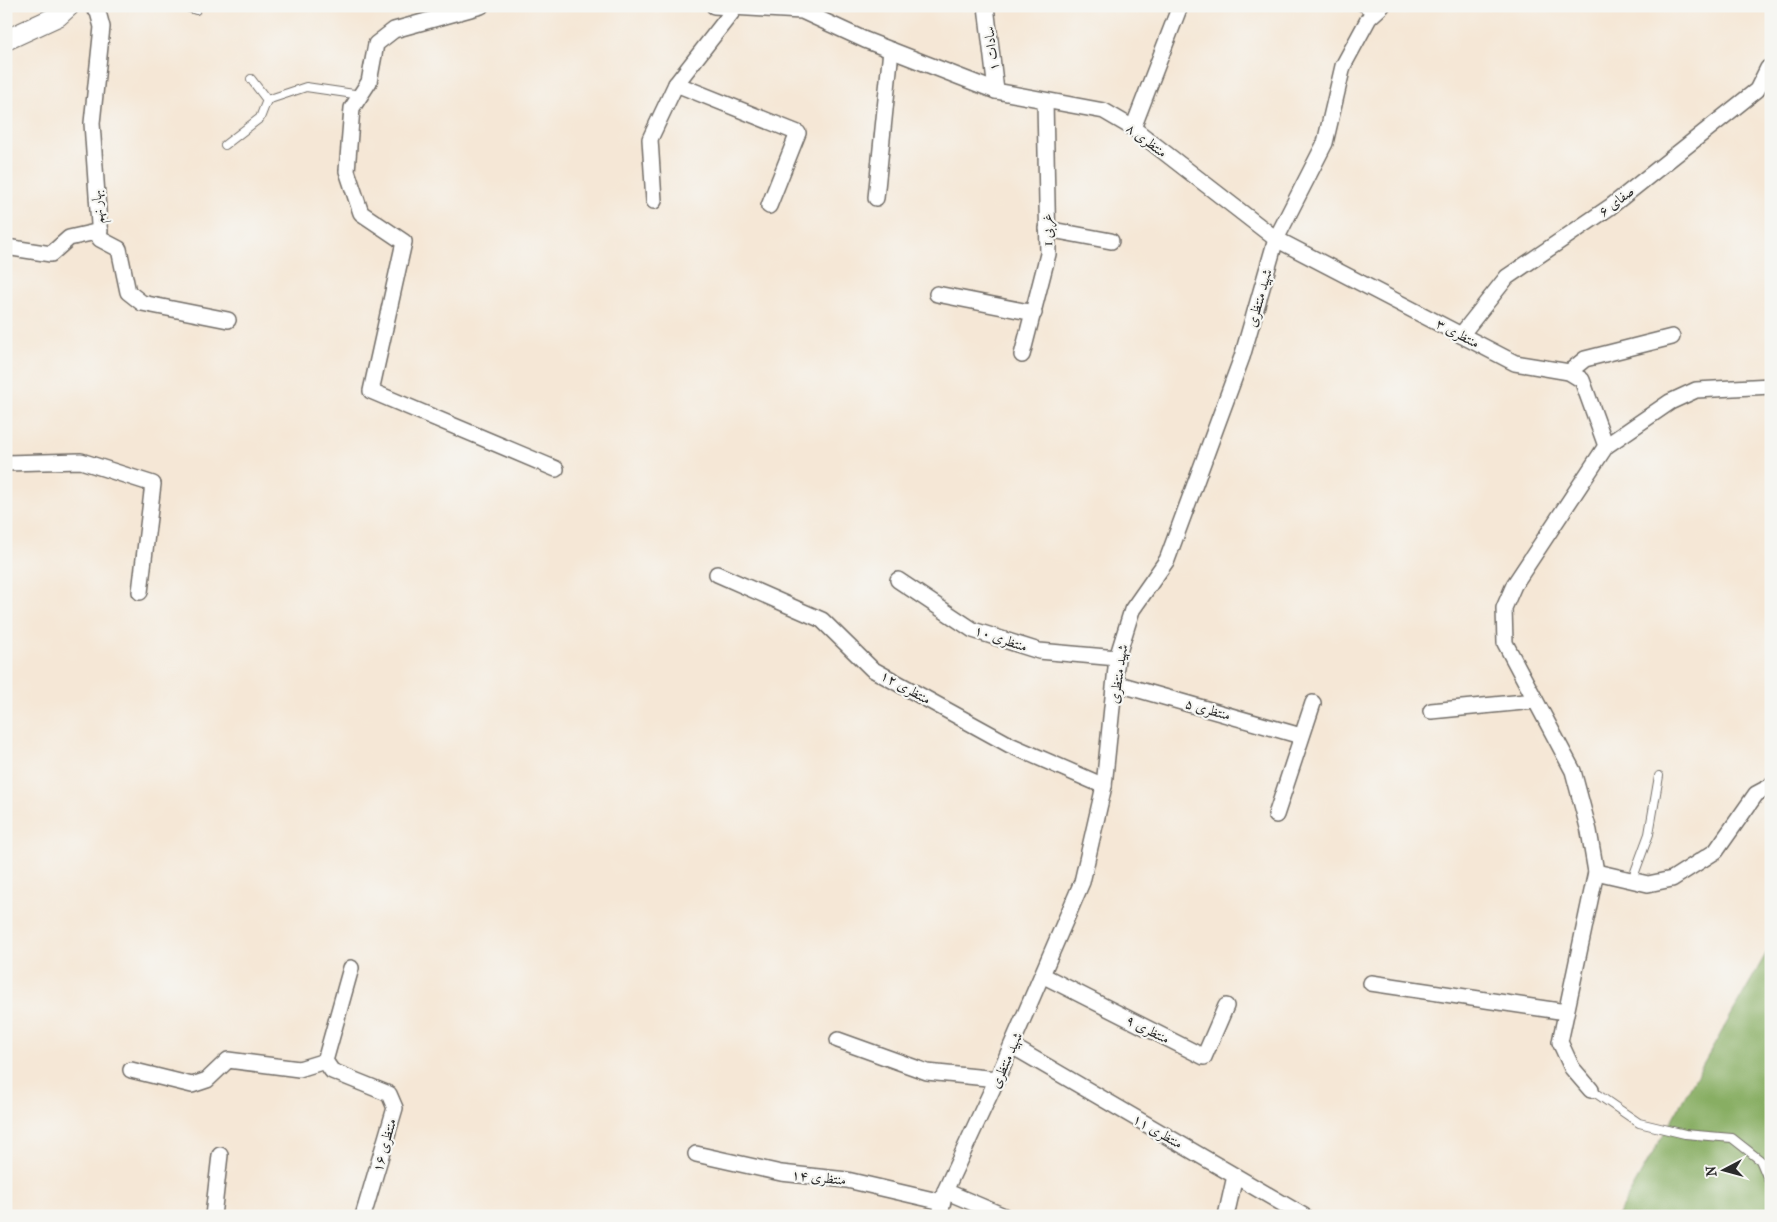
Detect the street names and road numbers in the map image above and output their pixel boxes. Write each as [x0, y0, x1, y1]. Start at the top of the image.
street label: سادات ۱ [980, 26, 1003, 72]
street label: منتظری ۸ [1123, 120, 1170, 161]
street label: صفای ۶ [1595, 183, 1637, 220]
street label: بهار نهم [88, 189, 112, 225]
street label: غربی 1 [1039, 213, 1057, 247]
street label: شهید منتظری [1243, 267, 1277, 329]
street label: منتظری ۳ [1433, 315, 1482, 352]
street label: منتظری ۱۰ [972, 622, 1030, 655]
street label: شهید منتظری [1105, 643, 1133, 705]
street label: منتظری ۱۲ [878, 667, 934, 708]
street label: منتظری ۵ [1183, 695, 1233, 724]
street label: منتظری ۹ [1123, 1011, 1172, 1048]
street label: شهید منتظری [987, 1029, 1027, 1091]
street label: منتظری ۱۱ [1130, 1110, 1186, 1153]
street label: منتظری ۱۶ [369, 1116, 400, 1174]
street label: منتظری ۱۴ [791, 1166, 847, 1189]

